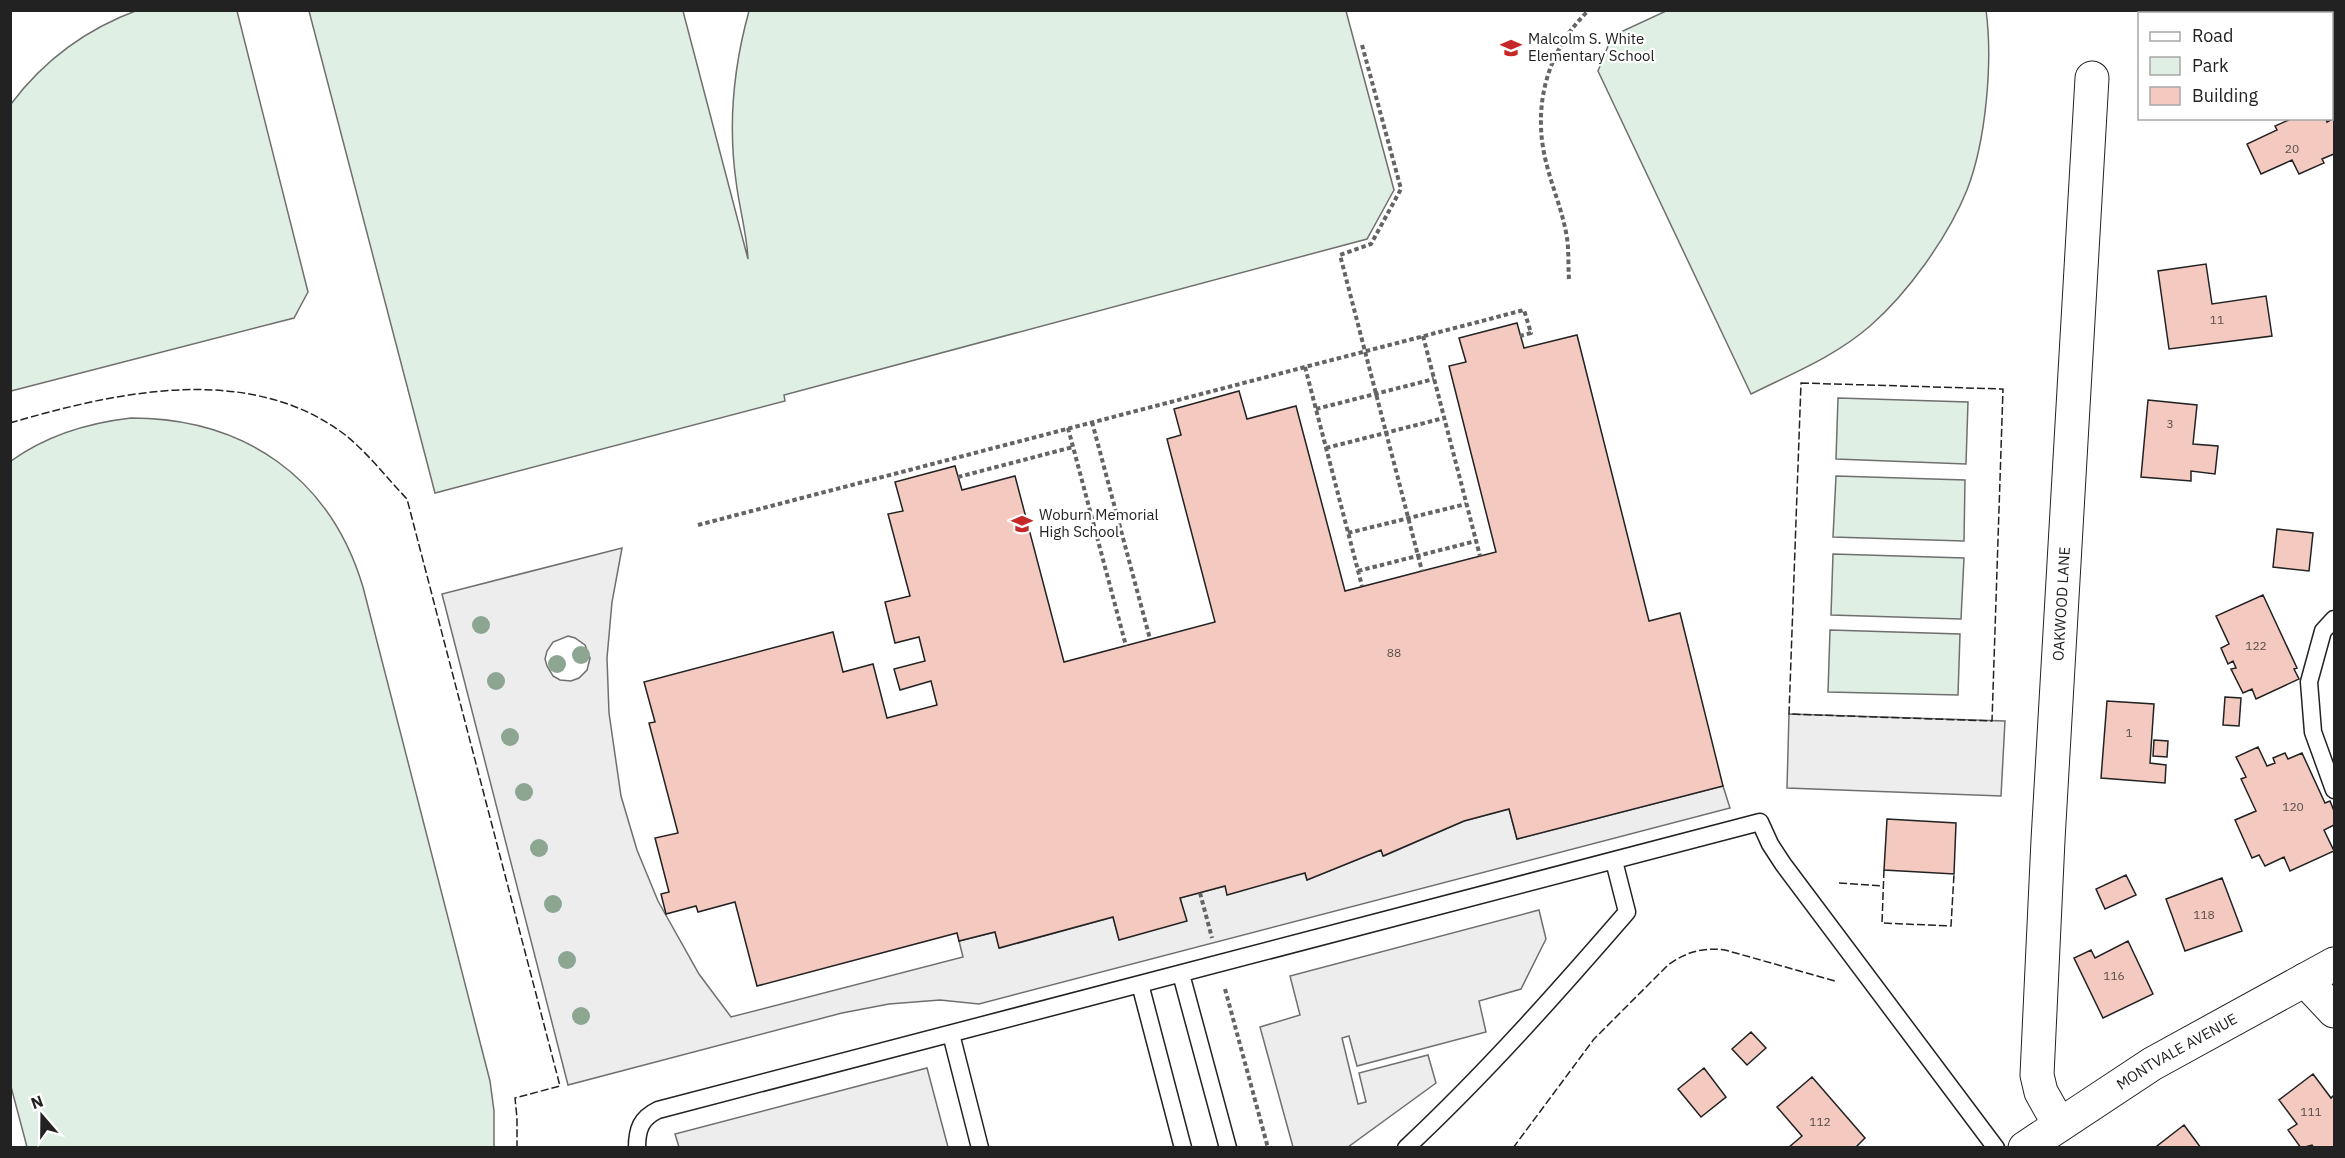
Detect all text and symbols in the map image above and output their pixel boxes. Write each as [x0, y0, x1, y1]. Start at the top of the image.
legend [2138, 12, 2333, 120]
text: Road [2192, 24, 2233, 47]
place label: Malcolm S. White Elementary School [1528, 29, 1655, 65]
school or university icon: Malcolm S. White Elementary School [1499, 36, 1523, 60]
text: Park [2192, 54, 2229, 77]
text: Building [2192, 84, 2259, 107]
house number: 20 [2285, 141, 2299, 156]
house number: 11 [2210, 312, 2224, 327]
house number: 3 [2166, 416, 2174, 431]
place label: Woburn Memorial High School [1039, 505, 1159, 541]
school or university icon: Woburn Memorial High School [1010, 512, 1034, 536]
street label: OAKWOOD LANE [2048, 546, 2074, 661]
house number: 122 [2245, 638, 2267, 653]
house number: 88 [1387, 645, 1401, 660]
house number: 1 [2125, 725, 2133, 740]
house number: 120 [2282, 799, 2304, 814]
house number: 118 [2193, 907, 2215, 922]
house number: 116 [2103, 968, 2125, 983]
street label: MONTVALE AVENUE [2113, 1009, 2240, 1094]
north arrow [12, 1086, 72, 1146]
text: N [28, 1091, 46, 1113]
house number: 111 [2300, 1104, 2322, 1119]
house number: 112 [1809, 1114, 1831, 1129]

